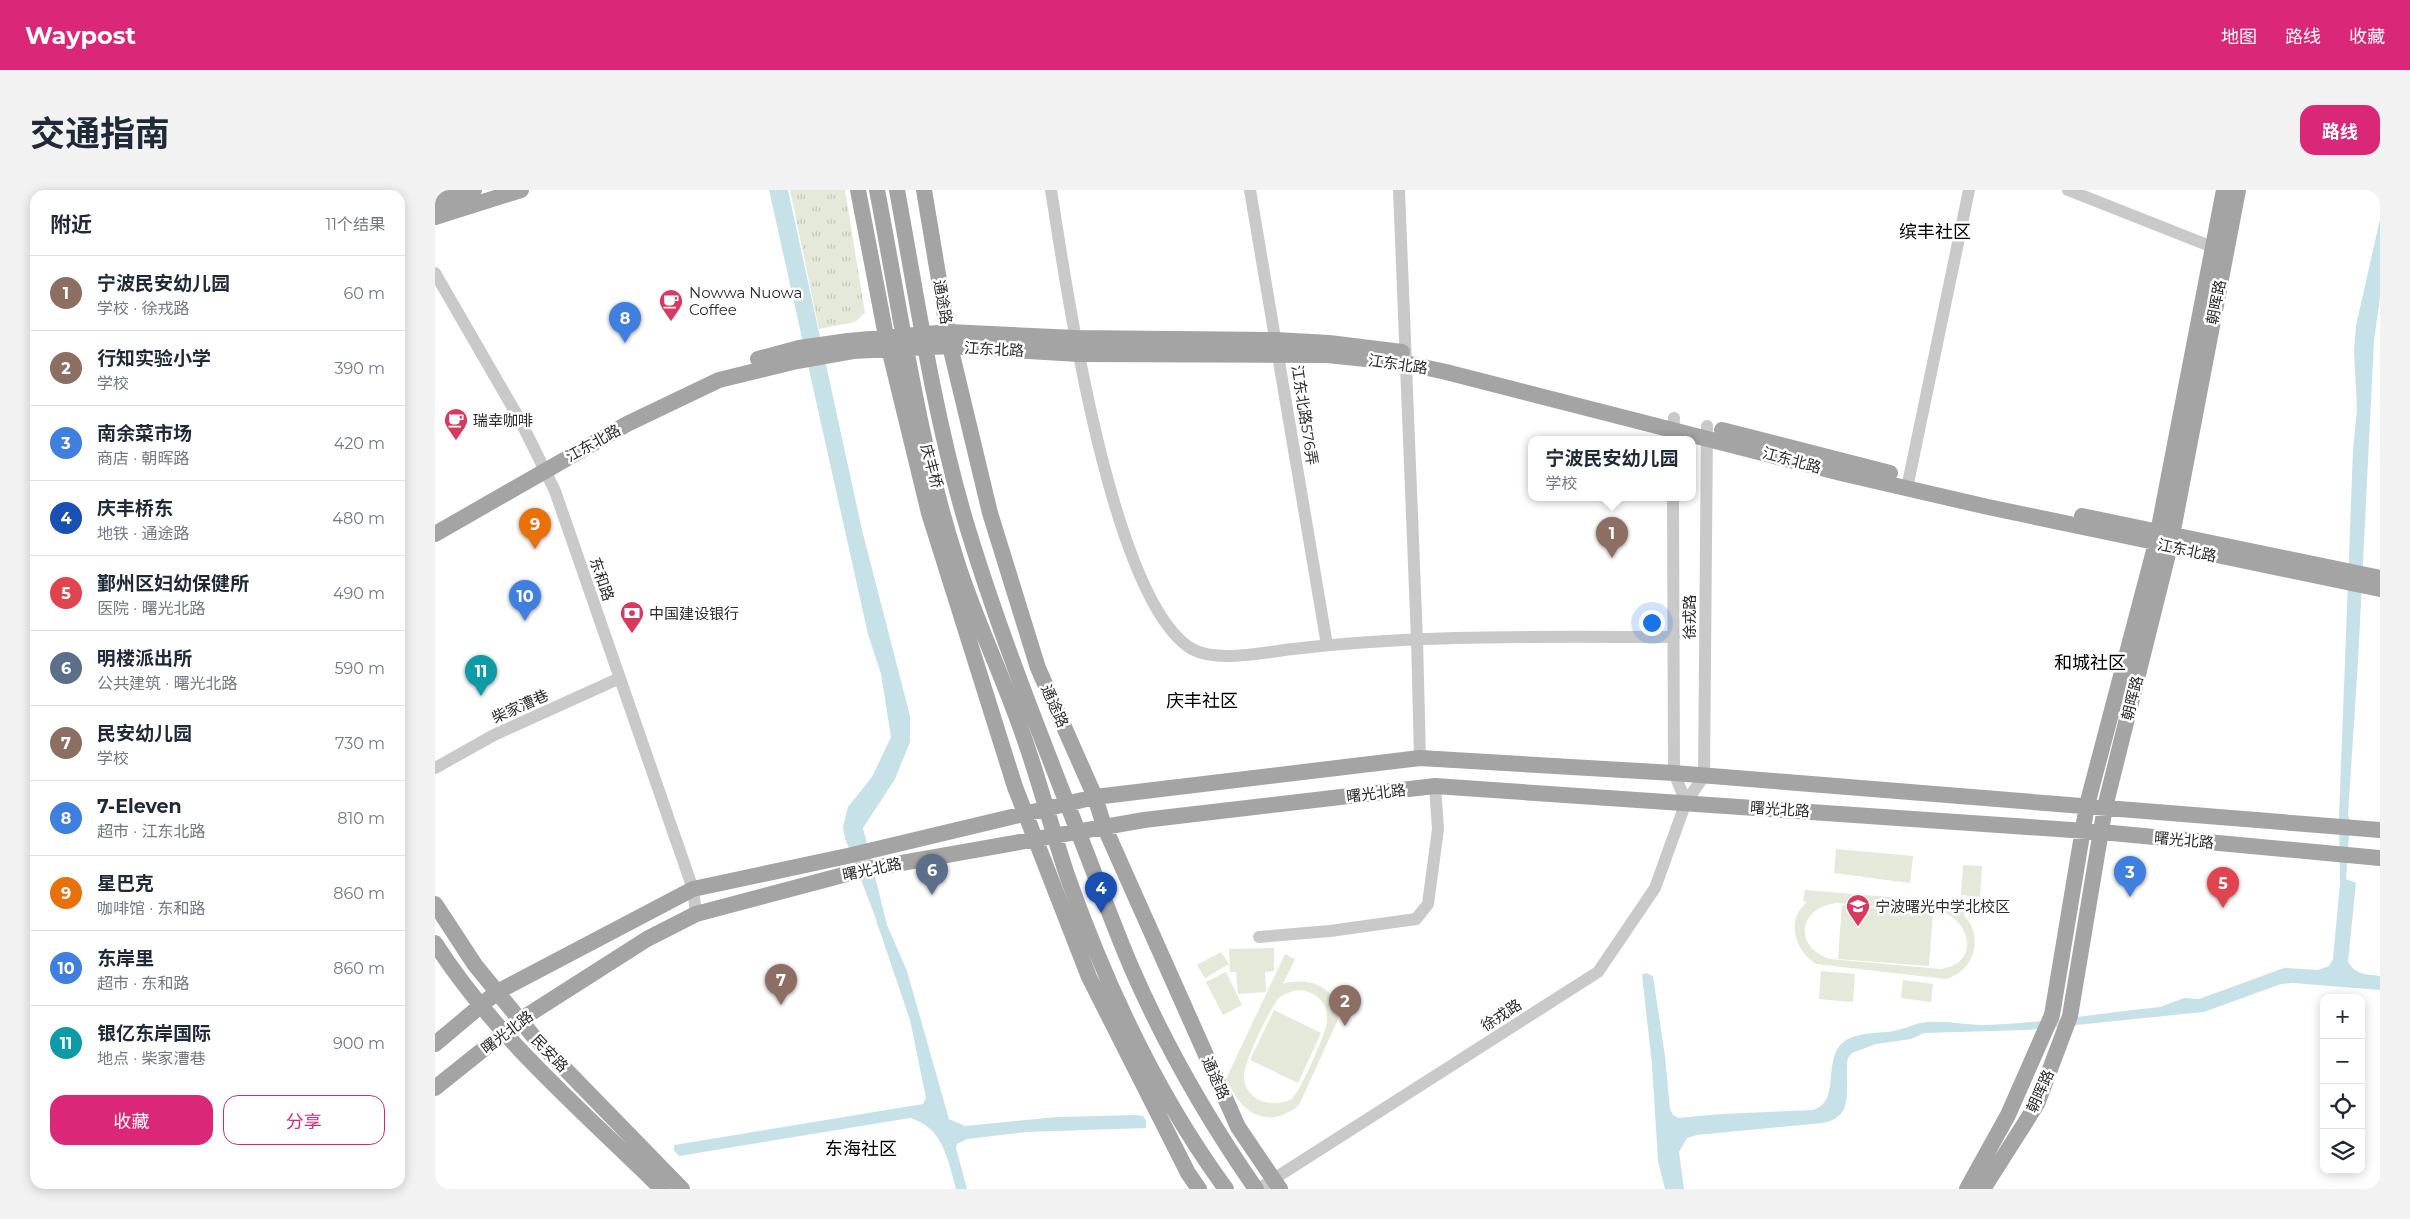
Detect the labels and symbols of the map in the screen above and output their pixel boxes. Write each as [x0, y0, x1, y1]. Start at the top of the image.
district label: 缤丰社区 [1899, 221, 1971, 243]
street label: 通途路 [930, 278, 956, 326]
street label: 朝晖路 [2202, 278, 2230, 326]
place label: Nowwa Nuowa Coffee [689, 283, 802, 319]
cafe icon: Nowwa Nuowa Coffee [658, 288, 684, 322]
pin: 8 [609, 302, 641, 343]
street label: 江东北路 [964, 338, 1024, 360]
street label: 江东北路 [1367, 350, 1429, 378]
street label: 江东北路576弄 [1288, 364, 1322, 466]
cafe icon: 瑞幸咖啡 [443, 407, 469, 441]
place label: 瑞幸咖啡 [473, 411, 533, 430]
street label: 江东北路 [562, 420, 624, 466]
street label: 庆丰桥 [917, 442, 947, 490]
street label: 江东北路 [1761, 443, 1823, 477]
pin: 9 [519, 508, 551, 549]
pin: 1 [1596, 517, 1628, 558]
street label: 江东北路 [2156, 534, 2218, 566]
street label: 东和路 [586, 555, 618, 603]
pin: 10 [509, 580, 541, 621]
street label: 徐戎路 [1680, 594, 1699, 640]
bank icon: 中国建设银行 [619, 600, 645, 634]
place label: 中国建设银行 [649, 604, 739, 623]
your location [1639, 610, 1665, 636]
district label: 和城社区 [2054, 652, 2126, 674]
pin: 11 [465, 655, 497, 696]
street label: 朝晖路 [2117, 674, 2147, 722]
street label: 通途路 [1037, 682, 1073, 730]
street label: 柴家漕巷 [489, 685, 551, 727]
district label: 庆丰社区 [1166, 690, 1238, 712]
street label: 曙光北路 [1345, 780, 1407, 806]
street label: 曙光北路 [1749, 797, 1811, 821]
street label: 曙光北路 [2153, 828, 2215, 852]
street label: 曙光北路 [841, 853, 903, 885]
pin: 6 [916, 854, 948, 895]
pin: 3 [2114, 856, 2146, 897]
pin: 5 [2207, 867, 2239, 908]
pin: 4 [1085, 872, 1117, 913]
school or university icon: 宁波曙光中学北校区 [1845, 893, 1871, 927]
place label: 宁波曙光中学北校区 [1875, 897, 2010, 916]
pin: 7 [765, 964, 797, 1005]
pin: 2 [1329, 985, 1361, 1026]
street label: 徐戎路 [1477, 995, 1525, 1035]
street label: 曙光北路 [477, 1006, 537, 1058]
street label: 民安路 [528, 1030, 572, 1076]
street label: 通途路 [1198, 1054, 1234, 1102]
street label: 朝晖路 [2022, 1067, 2058, 1115]
district label: 东海社区 [825, 1138, 897, 1160]

